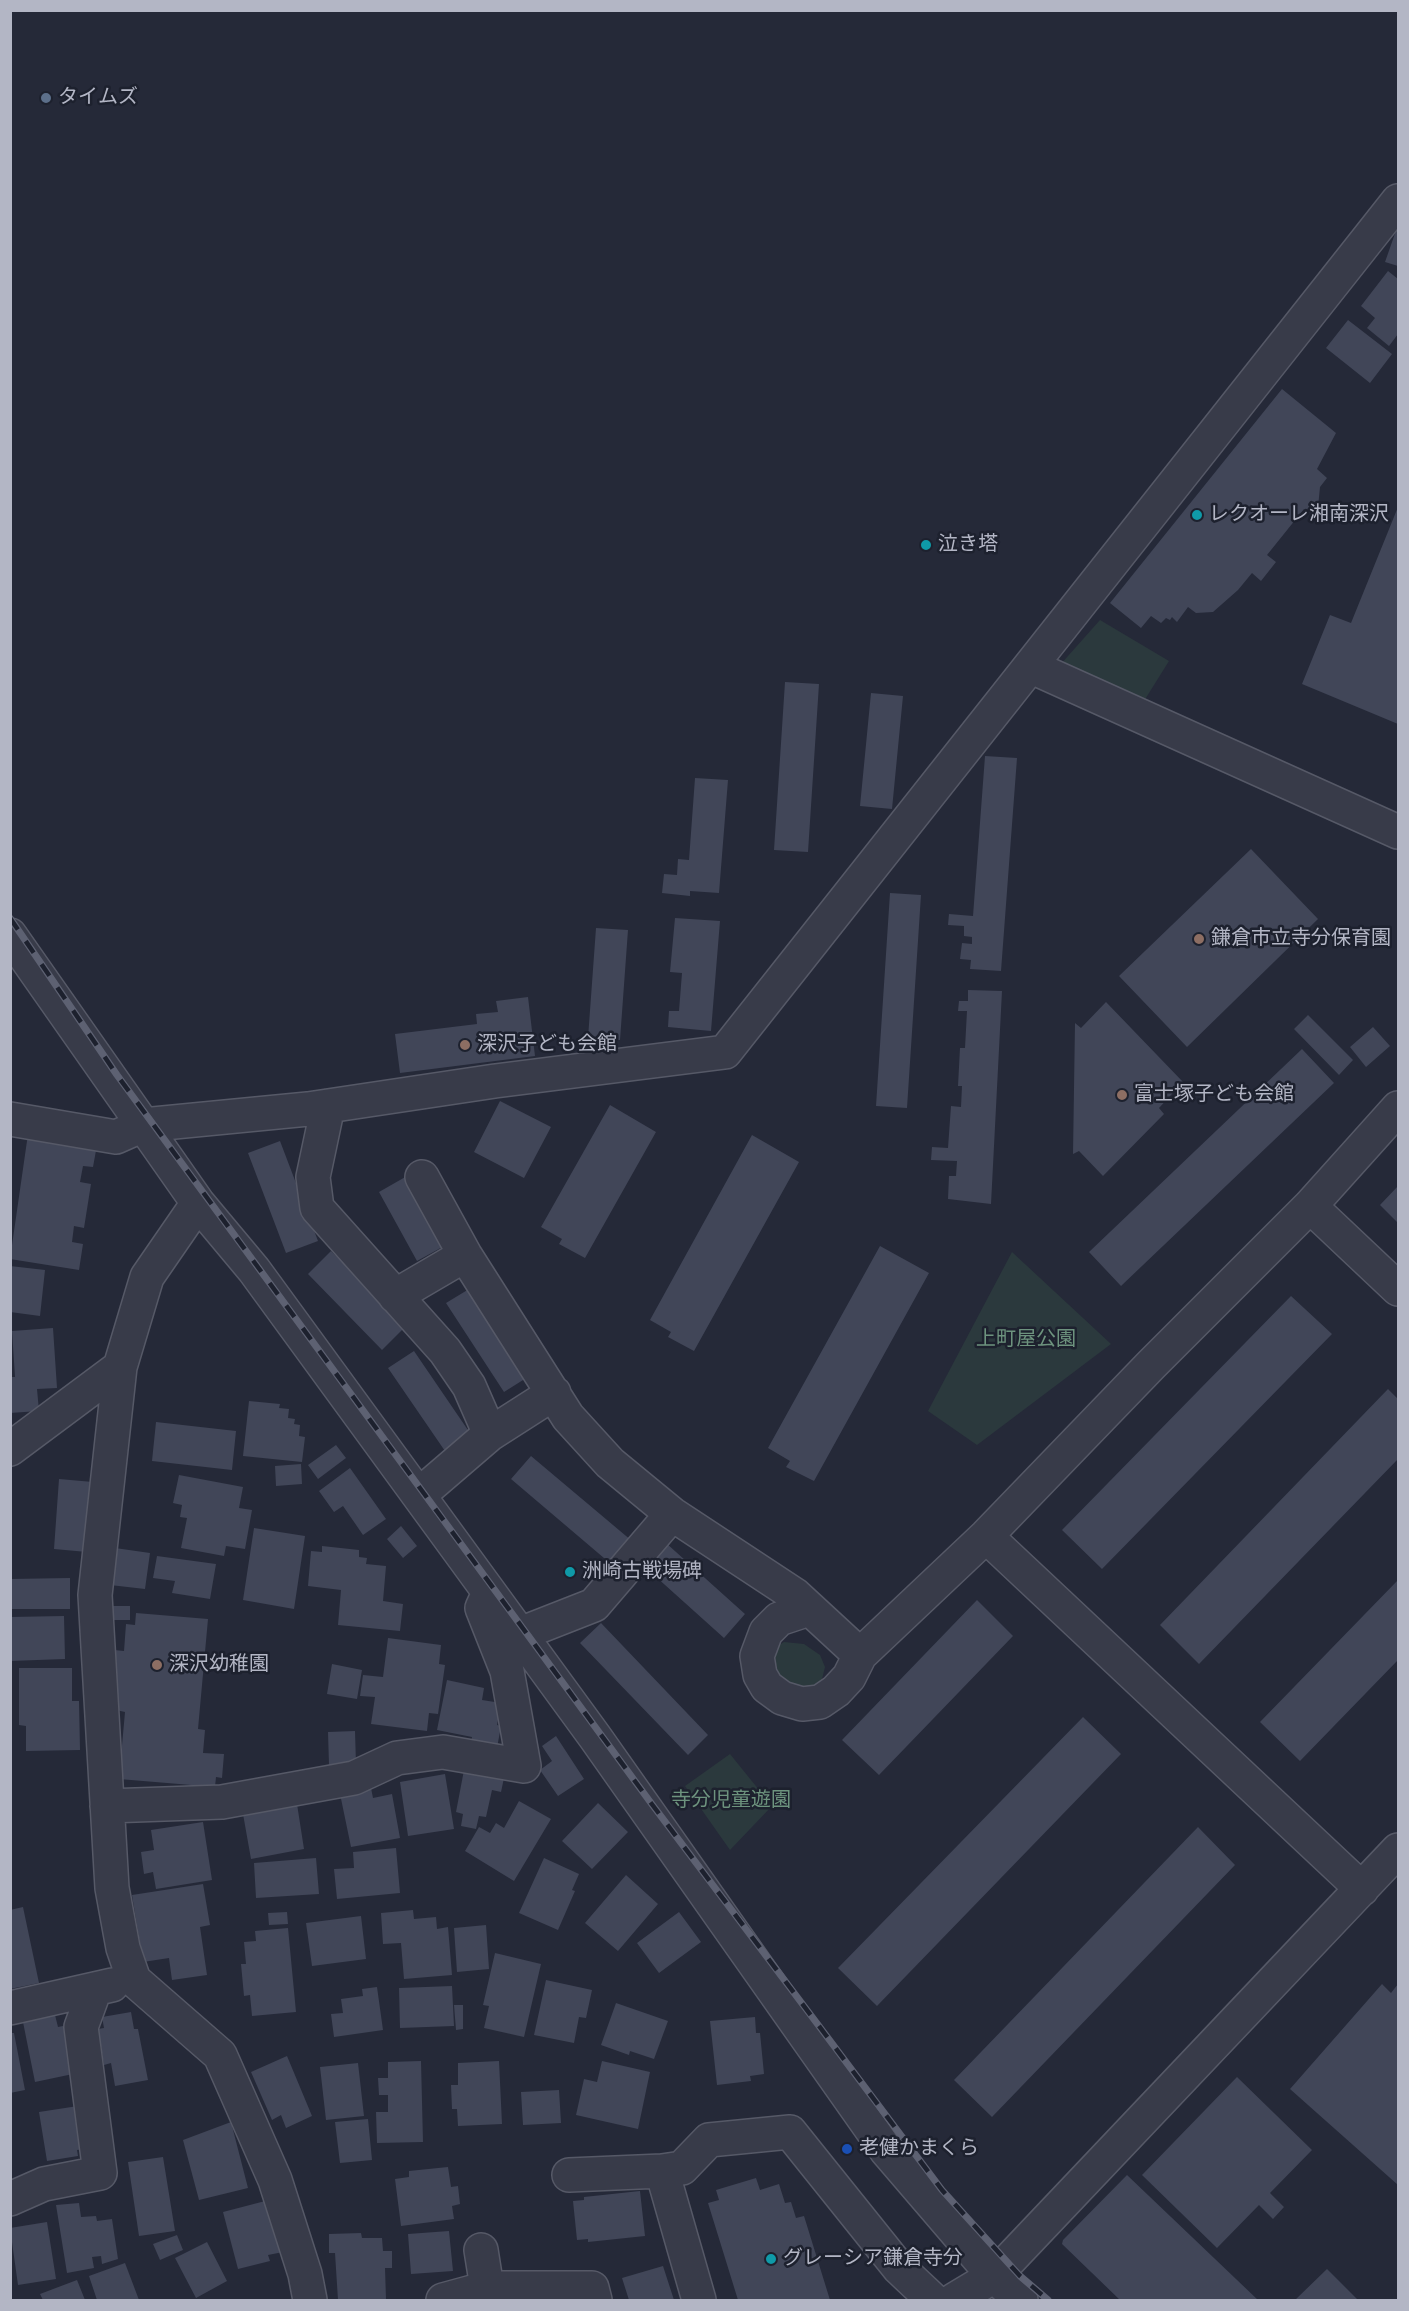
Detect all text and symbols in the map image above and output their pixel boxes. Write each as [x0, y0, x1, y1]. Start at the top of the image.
place label: タイムズ [58, 86, 138, 110]
marker: タイムズ [39, 91, 53, 105]
place label: レクオーレ湘南深沢 [1209, 503, 1389, 527]
marker: レクオーレ湘南深沢 [1190, 508, 1204, 522]
place label: 泣き塔 [938, 533, 998, 557]
marker: 泣き塔 [919, 538, 933, 552]
place label: 鎌倉市立寺分保育園 [1211, 927, 1391, 951]
marker: 鎌倉市立寺分保育園 [1192, 932, 1206, 946]
place label: 深沢子ども会館 [477, 1033, 617, 1057]
marker: 深沢子ども会館 [458, 1038, 472, 1052]
place label: 富士塚子ども会館 [1134, 1083, 1294, 1107]
marker: 富士塚子ども会館 [1115, 1088, 1129, 1102]
park label: 上町屋公園 [976, 1328, 1076, 1352]
place label: 洲崎古戦場碑 [582, 1560, 702, 1584]
marker: 洲崎古戦場碑 [563, 1565, 577, 1579]
place label: 深沢幼稚園 [169, 1653, 269, 1677]
marker: 深沢幼稚園 [150, 1658, 164, 1672]
park label: 寺分児童遊園 [671, 1789, 791, 1813]
place label: 老健かまくら [859, 2137, 979, 2161]
marker: 老健かまくら [840, 2142, 854, 2156]
place label: グレーシア鎌倉寺分 [783, 2247, 963, 2271]
marker: グレーシア鎌倉寺分 [764, 2252, 778, 2266]

